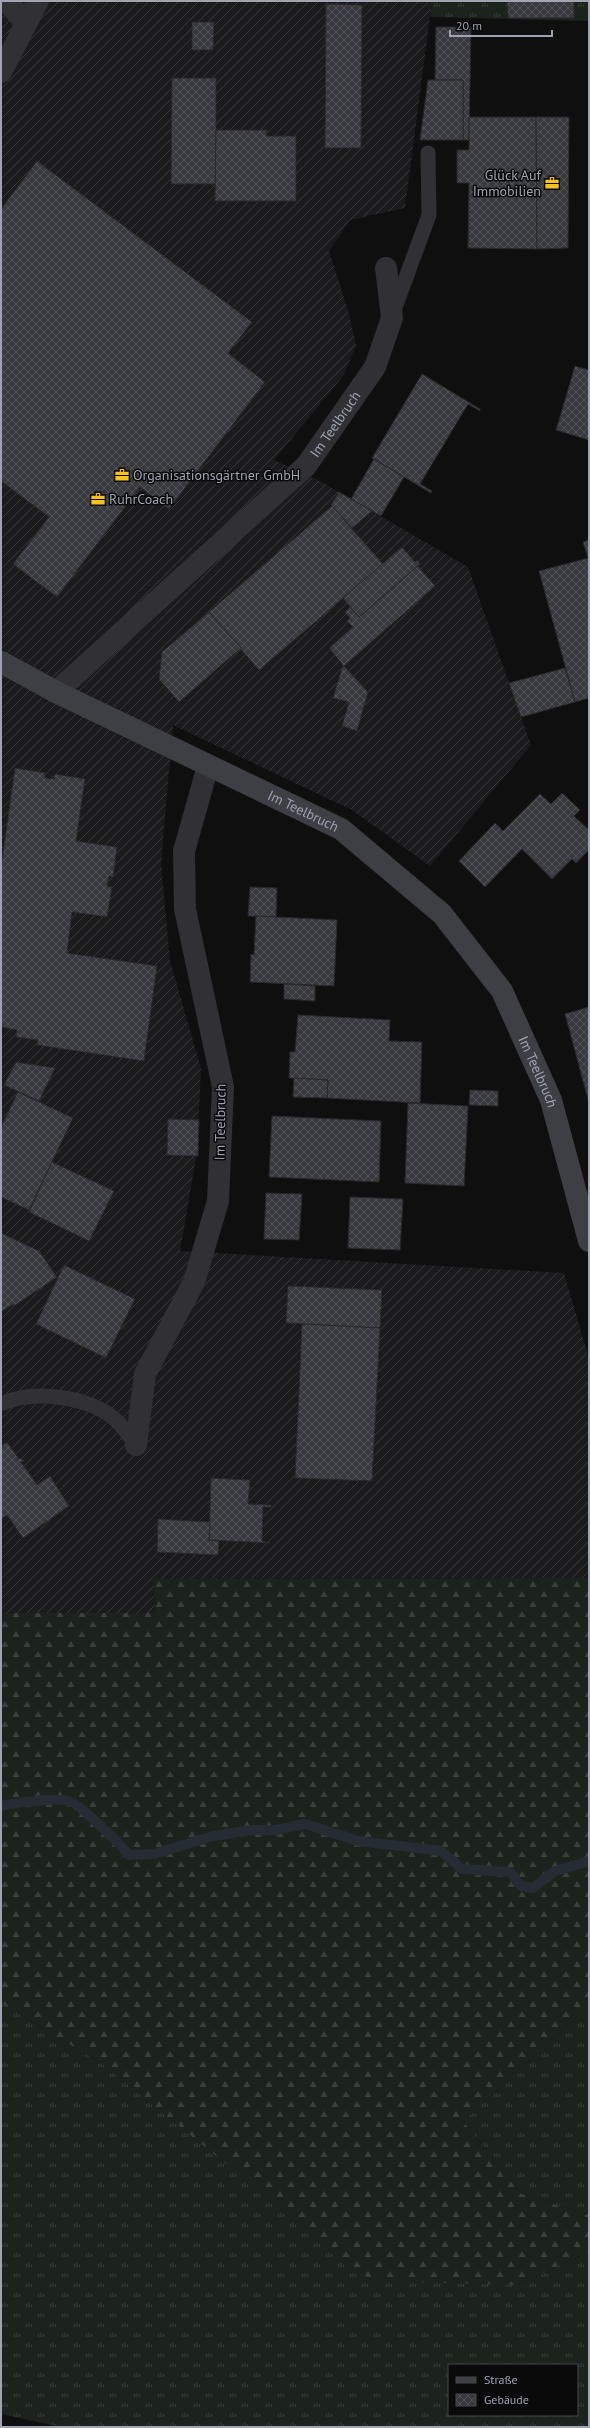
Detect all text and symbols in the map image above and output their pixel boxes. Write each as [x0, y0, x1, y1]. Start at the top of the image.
scale bar [450, 12, 552, 38]
text: 20 m [456, 18, 482, 33]
place label: Glück Auf Immobilien [473, 166, 542, 200]
office icon: Glück Auf Immobilien [544, 175, 560, 191]
street label: Im Teelbruch [306, 388, 364, 461]
place label: Organisationsgärtner GmbH [133, 466, 300, 484]
office icon: Organisationsgärtner GmbH [114, 467, 130, 483]
place label: RuhrCoach [109, 490, 173, 508]
office icon: RuhrCoach [90, 491, 106, 507]
street label: Im Teelbruch [265, 786, 342, 836]
street label: Im Teelbruch [514, 1033, 562, 1109]
street label: Im Teelbruch [210, 1083, 230, 1161]
legend [448, 2364, 578, 2416]
text: Straße [484, 2372, 518, 2387]
text: Gebäude [484, 2392, 529, 2407]

